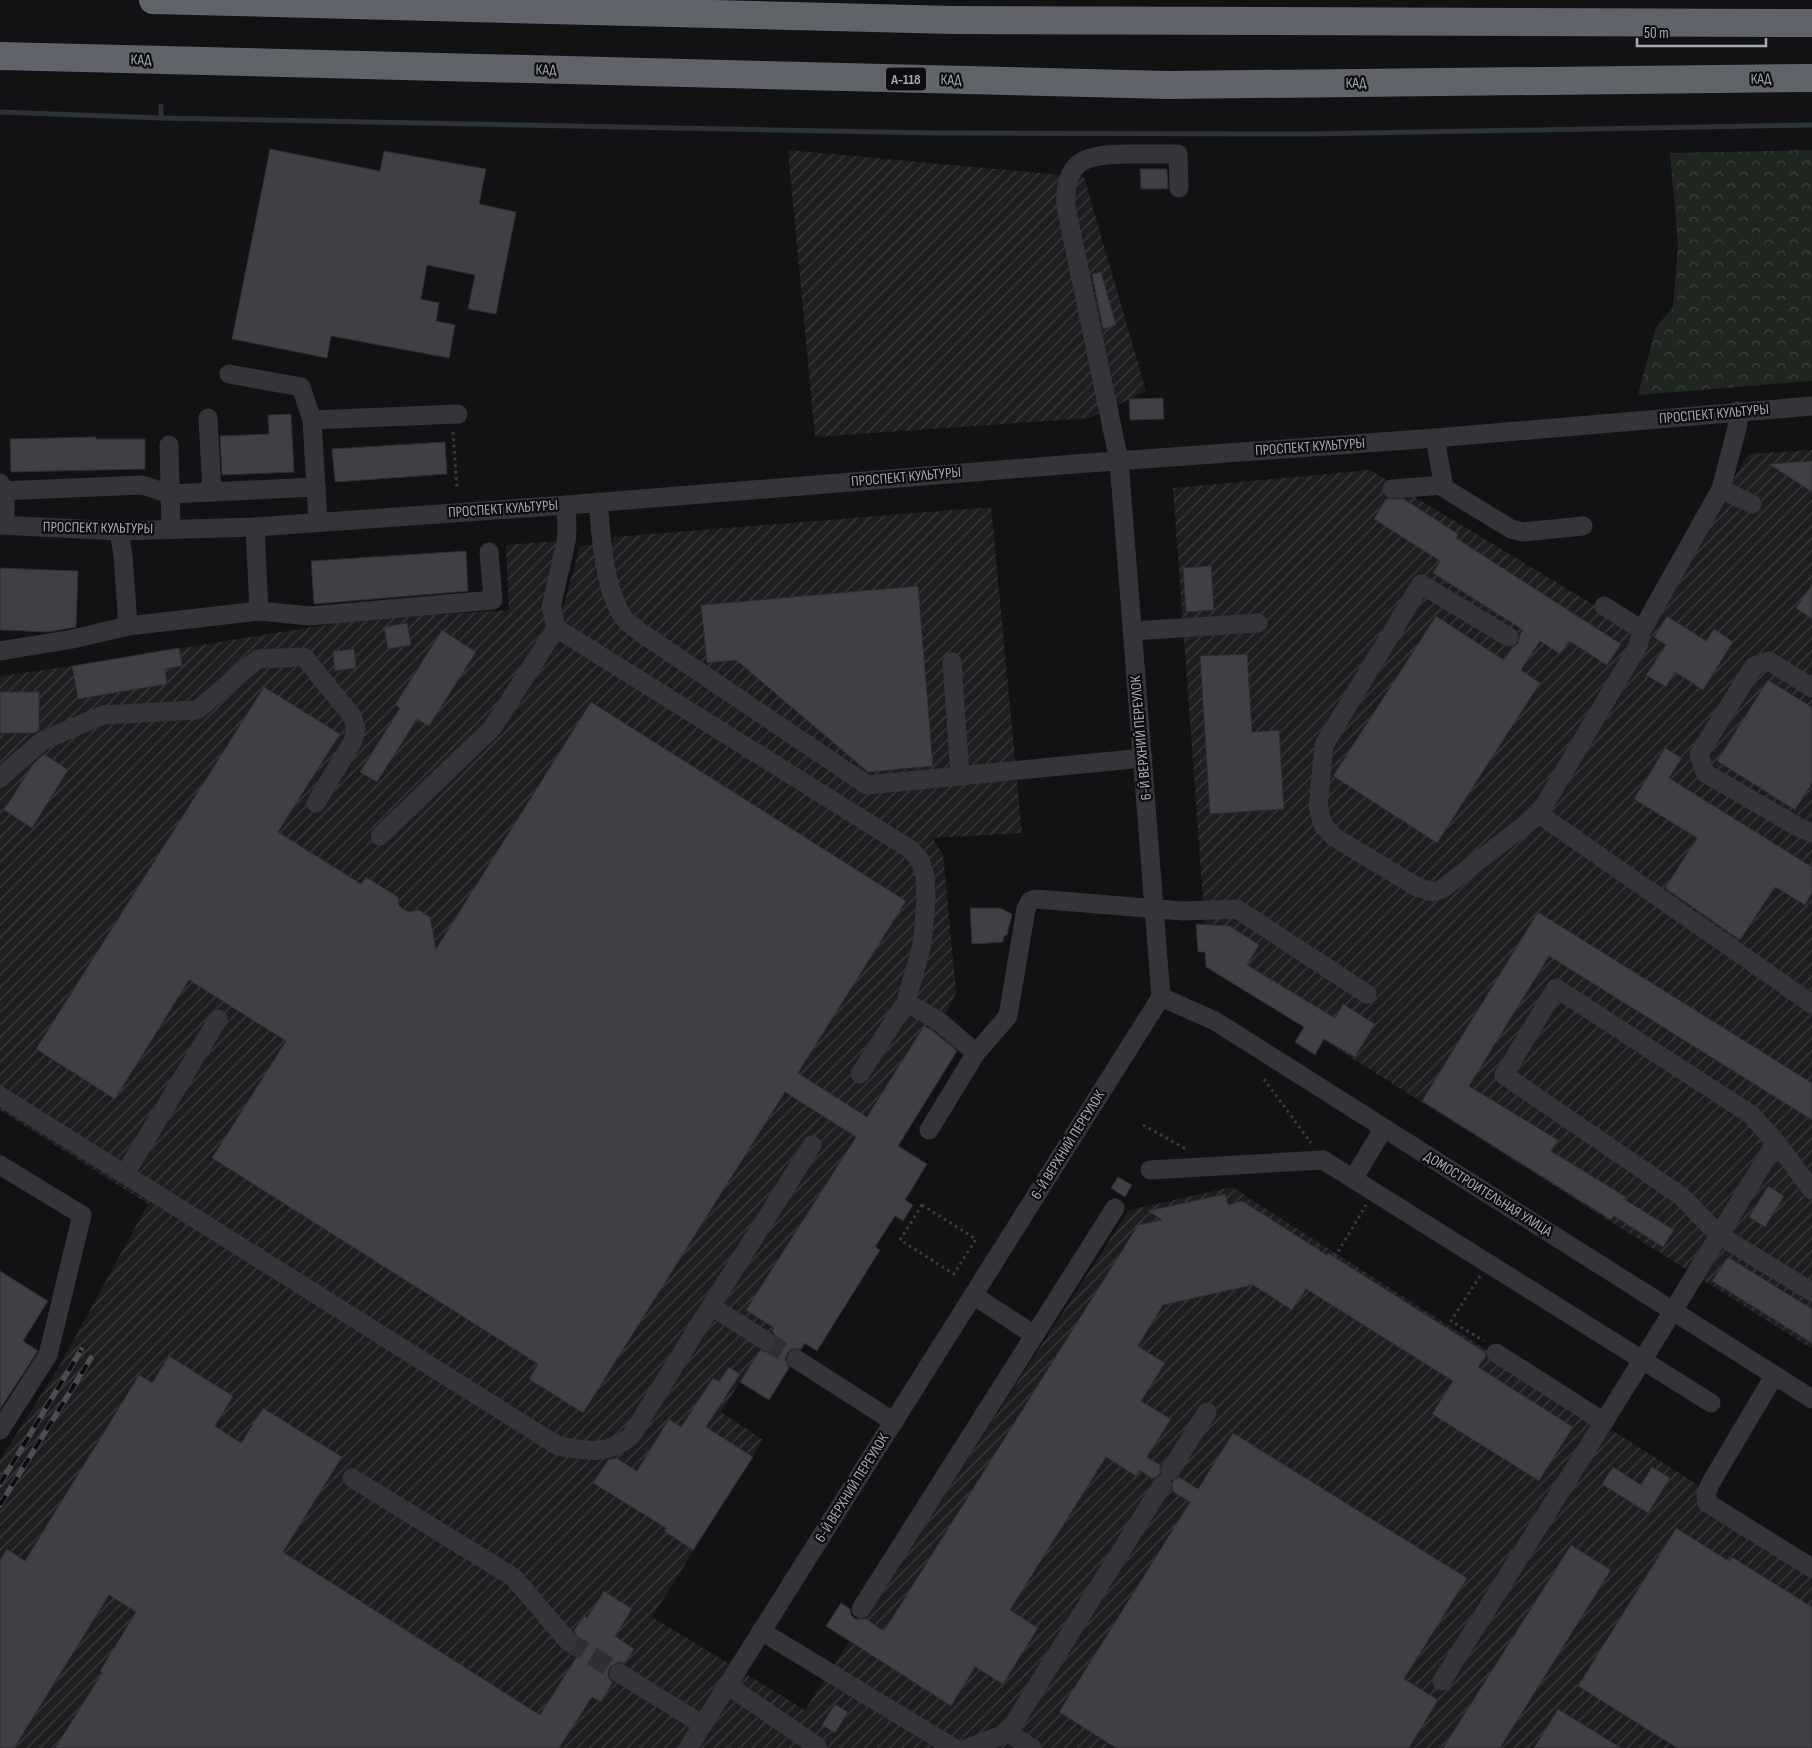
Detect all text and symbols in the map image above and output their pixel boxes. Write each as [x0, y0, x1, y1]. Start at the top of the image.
scale bar [1637, 15, 1766, 47]
text: 50 m [1644, 24, 1669, 43]
street label: КАД [130, 50, 152, 70]
street label: КАД [535, 60, 557, 80]
road number: А-118 [886, 68, 926, 90]
street label: КАД [1750, 69, 1772, 89]
street label: КАД [940, 70, 962, 90]
street label: КАД [1345, 73, 1367, 93]
street label: ПРОСПЕКТ КУЛЬТУРЫ [1658, 400, 1770, 428]
street label: ПРОСПЕКТ КУЛЬТУРЫ [1254, 434, 1366, 460]
street label: ПРОСПЕКТ КУЛЬТУРЫ [850, 463, 962, 491]
street label: ПРОСПЕКТ КУЛЬТУРЫ [447, 496, 559, 522]
street label: ПРОСПЕКТ КУЛЬТУРЫ [43, 518, 153, 538]
street label: 6-Й ВЕРХНИЙ ПЕРЕУЛОК [1126, 675, 1156, 801]
street label: 6-Й ВЕРХНИЙ ПЕРЕУЛОК [1027, 1087, 1109, 1203]
street label: ДОМОСТРОИТЕЛЬНАЯ УЛИЦА [1420, 1147, 1556, 1241]
street label: 6-Й ВЕРХНИЙ ПЕРЕУЛОК [811, 1430, 893, 1546]

